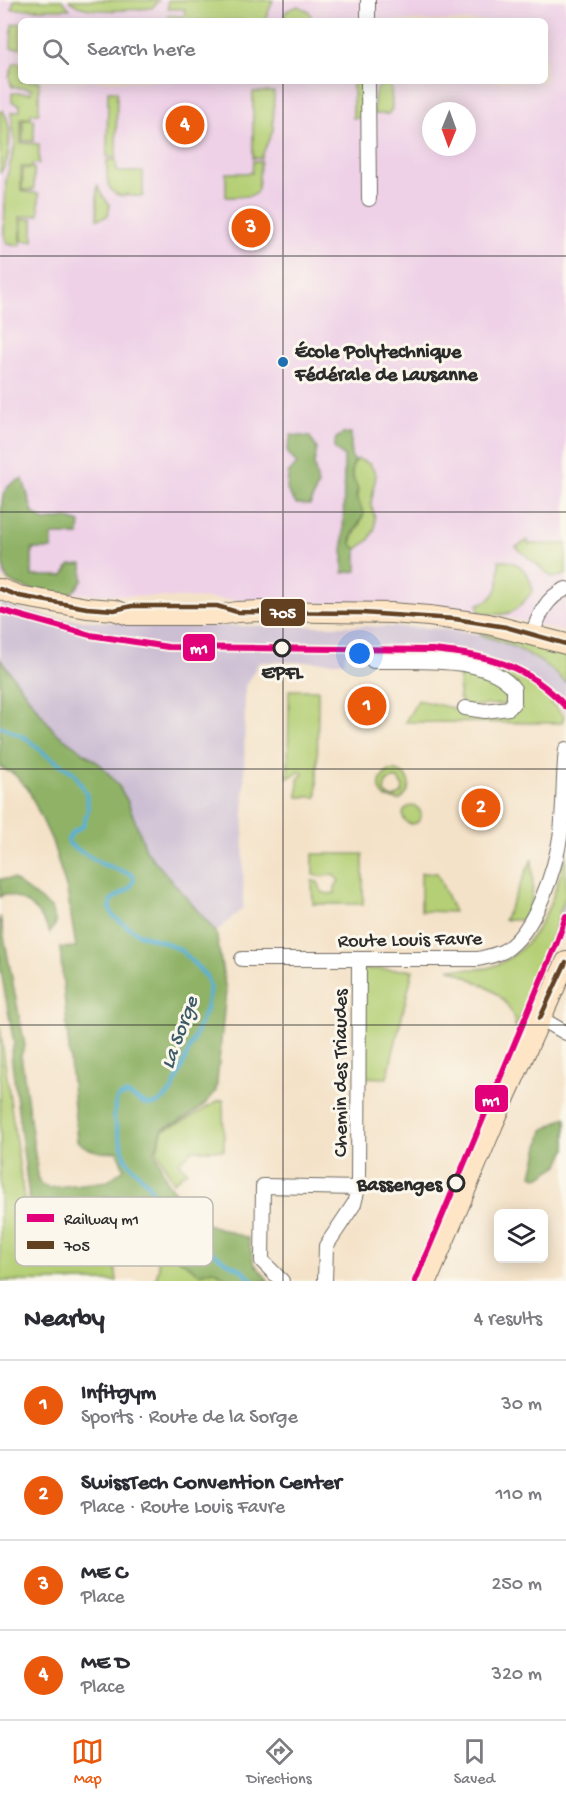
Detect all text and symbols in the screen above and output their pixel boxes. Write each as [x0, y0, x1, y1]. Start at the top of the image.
search box [18, 18, 548, 84]
icon: search [39, 35, 72, 68]
text: Search here [87, 38, 195, 64]
pin: 4 [166, 102, 204, 148]
north arrow [422, 102, 476, 156]
pin: 3 [232, 206, 270, 250]
place label: École Polytechnique Fédérale de Lausanne [294, 341, 478, 388]
marker: École Polytechnique Fédérale de Lausanne [276, 355, 290, 369]
line badge: 705 [260, 598, 306, 627]
text: 705 [269, 606, 296, 625]
line badge: m1 [182, 633, 216, 662]
marker: EPFL [273, 639, 291, 657]
your location [345, 639, 374, 668]
text: m1 [190, 641, 208, 660]
place label: EPFL [261, 663, 304, 686]
pin: 1 [348, 684, 386, 728]
pin: 2 [462, 786, 500, 830]
street label: Route Louis Favre [338, 929, 483, 954]
street label: Chemin des Triaudes [331, 988, 354, 1157]
water label: La Sorge [157, 993, 206, 1073]
line badge: m1 [474, 1084, 509, 1113]
text: m1 [482, 1093, 500, 1112]
marker: Bassenges [447, 1174, 465, 1192]
place label: Bassenges [356, 1175, 444, 1198]
legend [15, 1197, 213, 1266]
map controls [494, 1209, 548, 1263]
button: layers [494, 1209, 548, 1263]
text: Railway m1 [64, 1212, 139, 1231]
text: 705 [63, 1239, 90, 1258]
text: Nearby [24, 1305, 105, 1336]
text: 4 results [474, 1309, 542, 1332]
text: Infitgym [81, 1381, 156, 1407]
text: 1 [39, 1394, 48, 1417]
text: 30 m [501, 1394, 542, 1417]
text: Sports · Route de la Sorge [81, 1407, 298, 1430]
text: SwissTech Convention Center [81, 1471, 342, 1497]
text: 2 [39, 1484, 48, 1507]
text: 110 m [496, 1484, 542, 1507]
text: Place · Route Louis Favre [81, 1497, 285, 1520]
text: ME C [81, 1561, 127, 1587]
text: 3 [38, 1574, 49, 1597]
text: 250 m [491, 1574, 542, 1597]
text: Place [81, 1587, 125, 1610]
text: ME D [81, 1651, 130, 1677]
text: 4 [39, 1664, 48, 1687]
text: 320 m [492, 1664, 542, 1687]
text: Place [81, 1677, 125, 1700]
tab: Map [71, 1735, 104, 1790]
tab: Directions [246, 1735, 312, 1790]
tab: Saved [454, 1735, 495, 1790]

